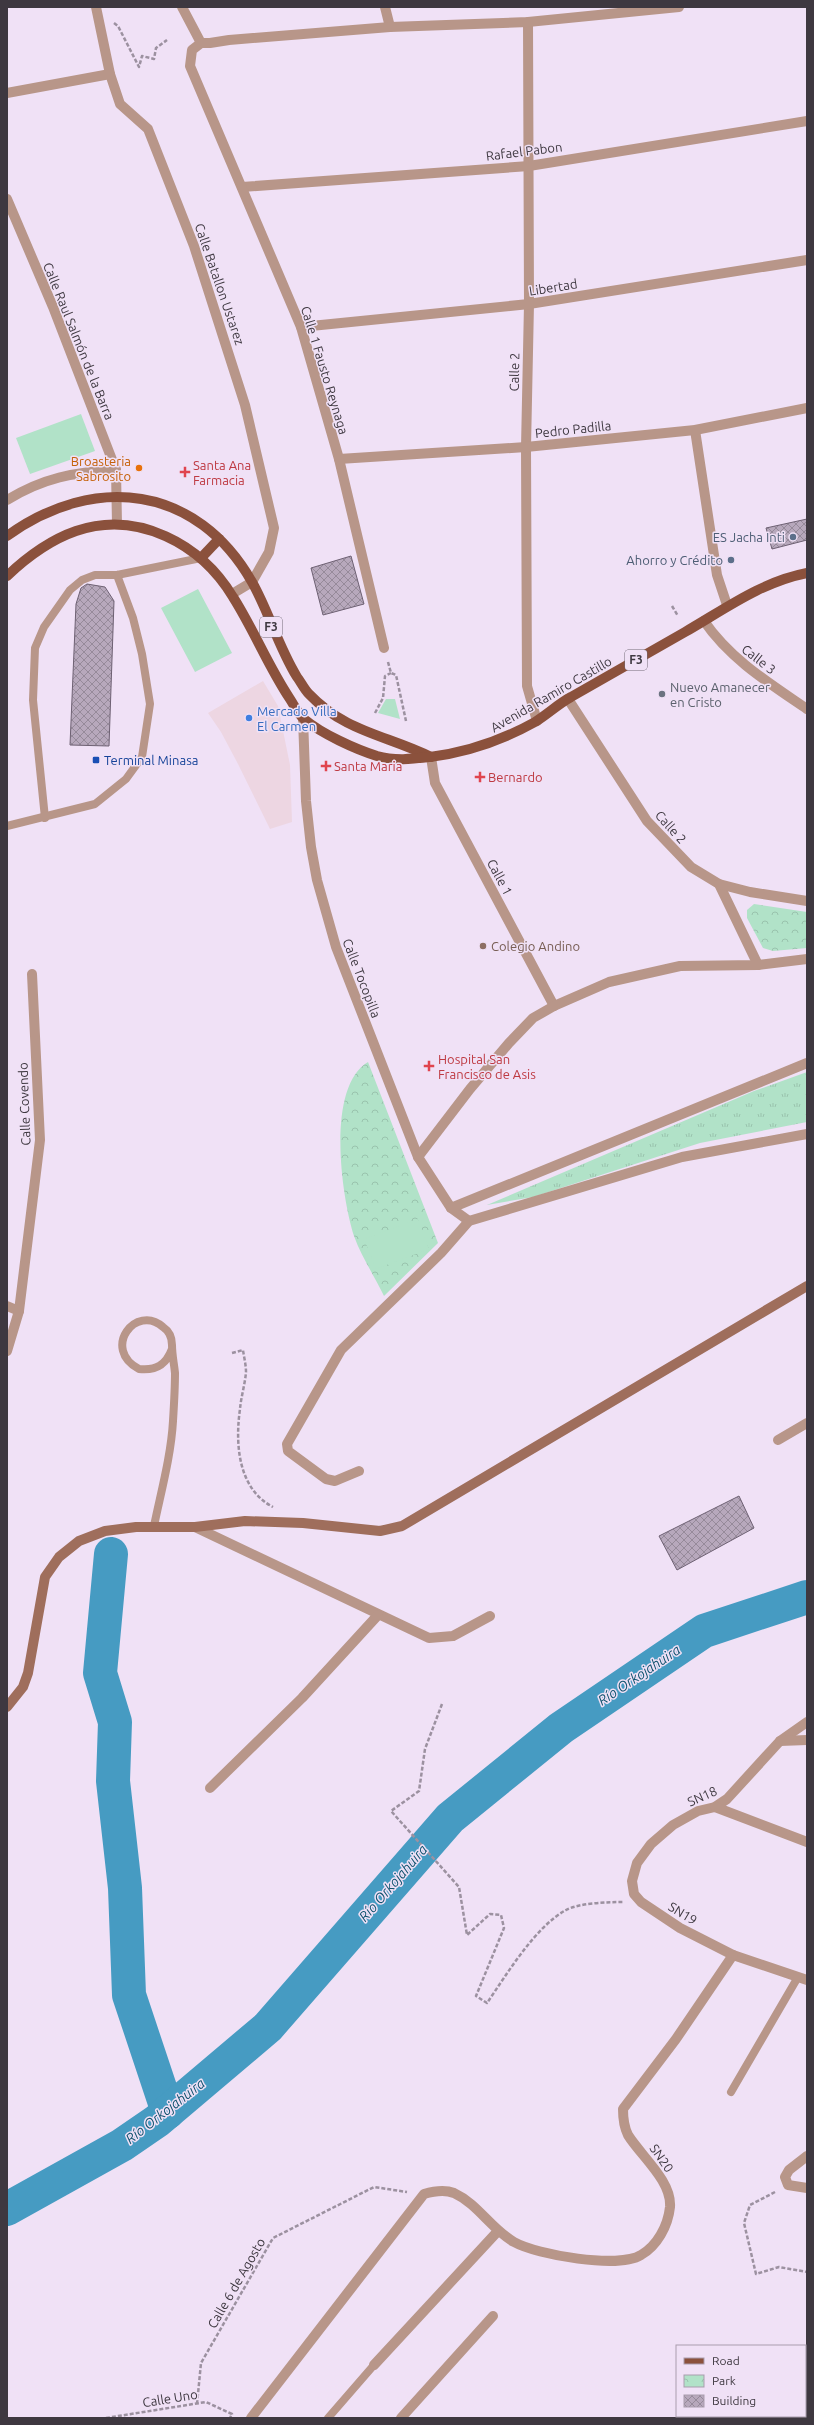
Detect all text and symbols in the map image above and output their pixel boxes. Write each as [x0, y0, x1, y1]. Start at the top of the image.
street label: Rafael Pabon [485, 139, 563, 163]
street label: Calle Batallon Ustarez [193, 221, 247, 347]
street label: Calle Raul Salmón de la Barra [41, 260, 117, 422]
street label: Libertad [528, 276, 578, 298]
street label: Calle 1 Fausto Reynaga [299, 304, 351, 436]
street label: Calle 2 [507, 352, 521, 392]
street label: Pedro Padilla [534, 418, 612, 440]
place label: Broasteria Sabrosito [71, 454, 131, 483]
place label: Santa Ana Farmacia [193, 458, 251, 487]
marker: Broasteria Sabrosito [134, 463, 144, 473]
marker: Santa Ana Farmacia [180, 467, 190, 477]
place label: ES Jacha Inti [713, 530, 785, 544]
marker: ES Jacha Inti [788, 532, 798, 542]
place label: Ahorro y Crédito [626, 553, 723, 567]
marker: Ahorro y Crédito [726, 555, 736, 565]
road number: F3 [260, 617, 282, 637]
street label: Calle 3 [739, 641, 779, 677]
road number: F3 [625, 650, 647, 670]
street label: Avenida Ramiro Castillo [488, 654, 614, 734]
place label: Nuevo Amanecer en Cristo [670, 680, 770, 709]
marker: Nuevo Amanecer en Cristo [657, 689, 667, 699]
place label: Mercado Villa El Carmen [257, 704, 337, 733]
marker: Mercado Villa El Carmen [244, 713, 254, 723]
place label: Terminal Minasa [104, 753, 198, 767]
marker: Terminal Minasa [91, 755, 101, 765]
place label: Santa Maria [334, 759, 402, 773]
marker: Santa Maria [321, 761, 331, 771]
place label: Bernardo [488, 770, 543, 784]
marker: Bernardo [475, 772, 485, 782]
street label: Calle 2 [653, 808, 689, 846]
street label: Calle 1 [485, 857, 515, 897]
street label: Calle Tocopilla [340, 936, 384, 1020]
place label: Colegio Andino [491, 939, 580, 953]
marker: Colegio Andino [478, 941, 488, 951]
place label: Hospital San Francisco de Asis [438, 1052, 536, 1081]
marker: Hospital San Francisco de Asis [423, 1060, 435, 1072]
street label: Calle Covendo [16, 1062, 32, 1146]
water label: Río Orkojahuira [595, 1641, 684, 1708]
street label: SN18 [685, 1783, 719, 1809]
water label: Río Orkojahuira [355, 1841, 431, 1924]
street label: SN19 [666, 1899, 700, 1927]
water label: Río Orkojahuira [122, 2075, 208, 2147]
street label: SN20 [647, 2141, 677, 2175]
street label: Calle 6 de Agosto [205, 2236, 267, 2330]
legend [676, 2345, 806, 2417]
text: Road [712, 2354, 740, 2367]
text: Park [712, 2374, 736, 2387]
street label: Calle Uno [141, 2387, 199, 2409]
text: Building [712, 2394, 756, 2407]

